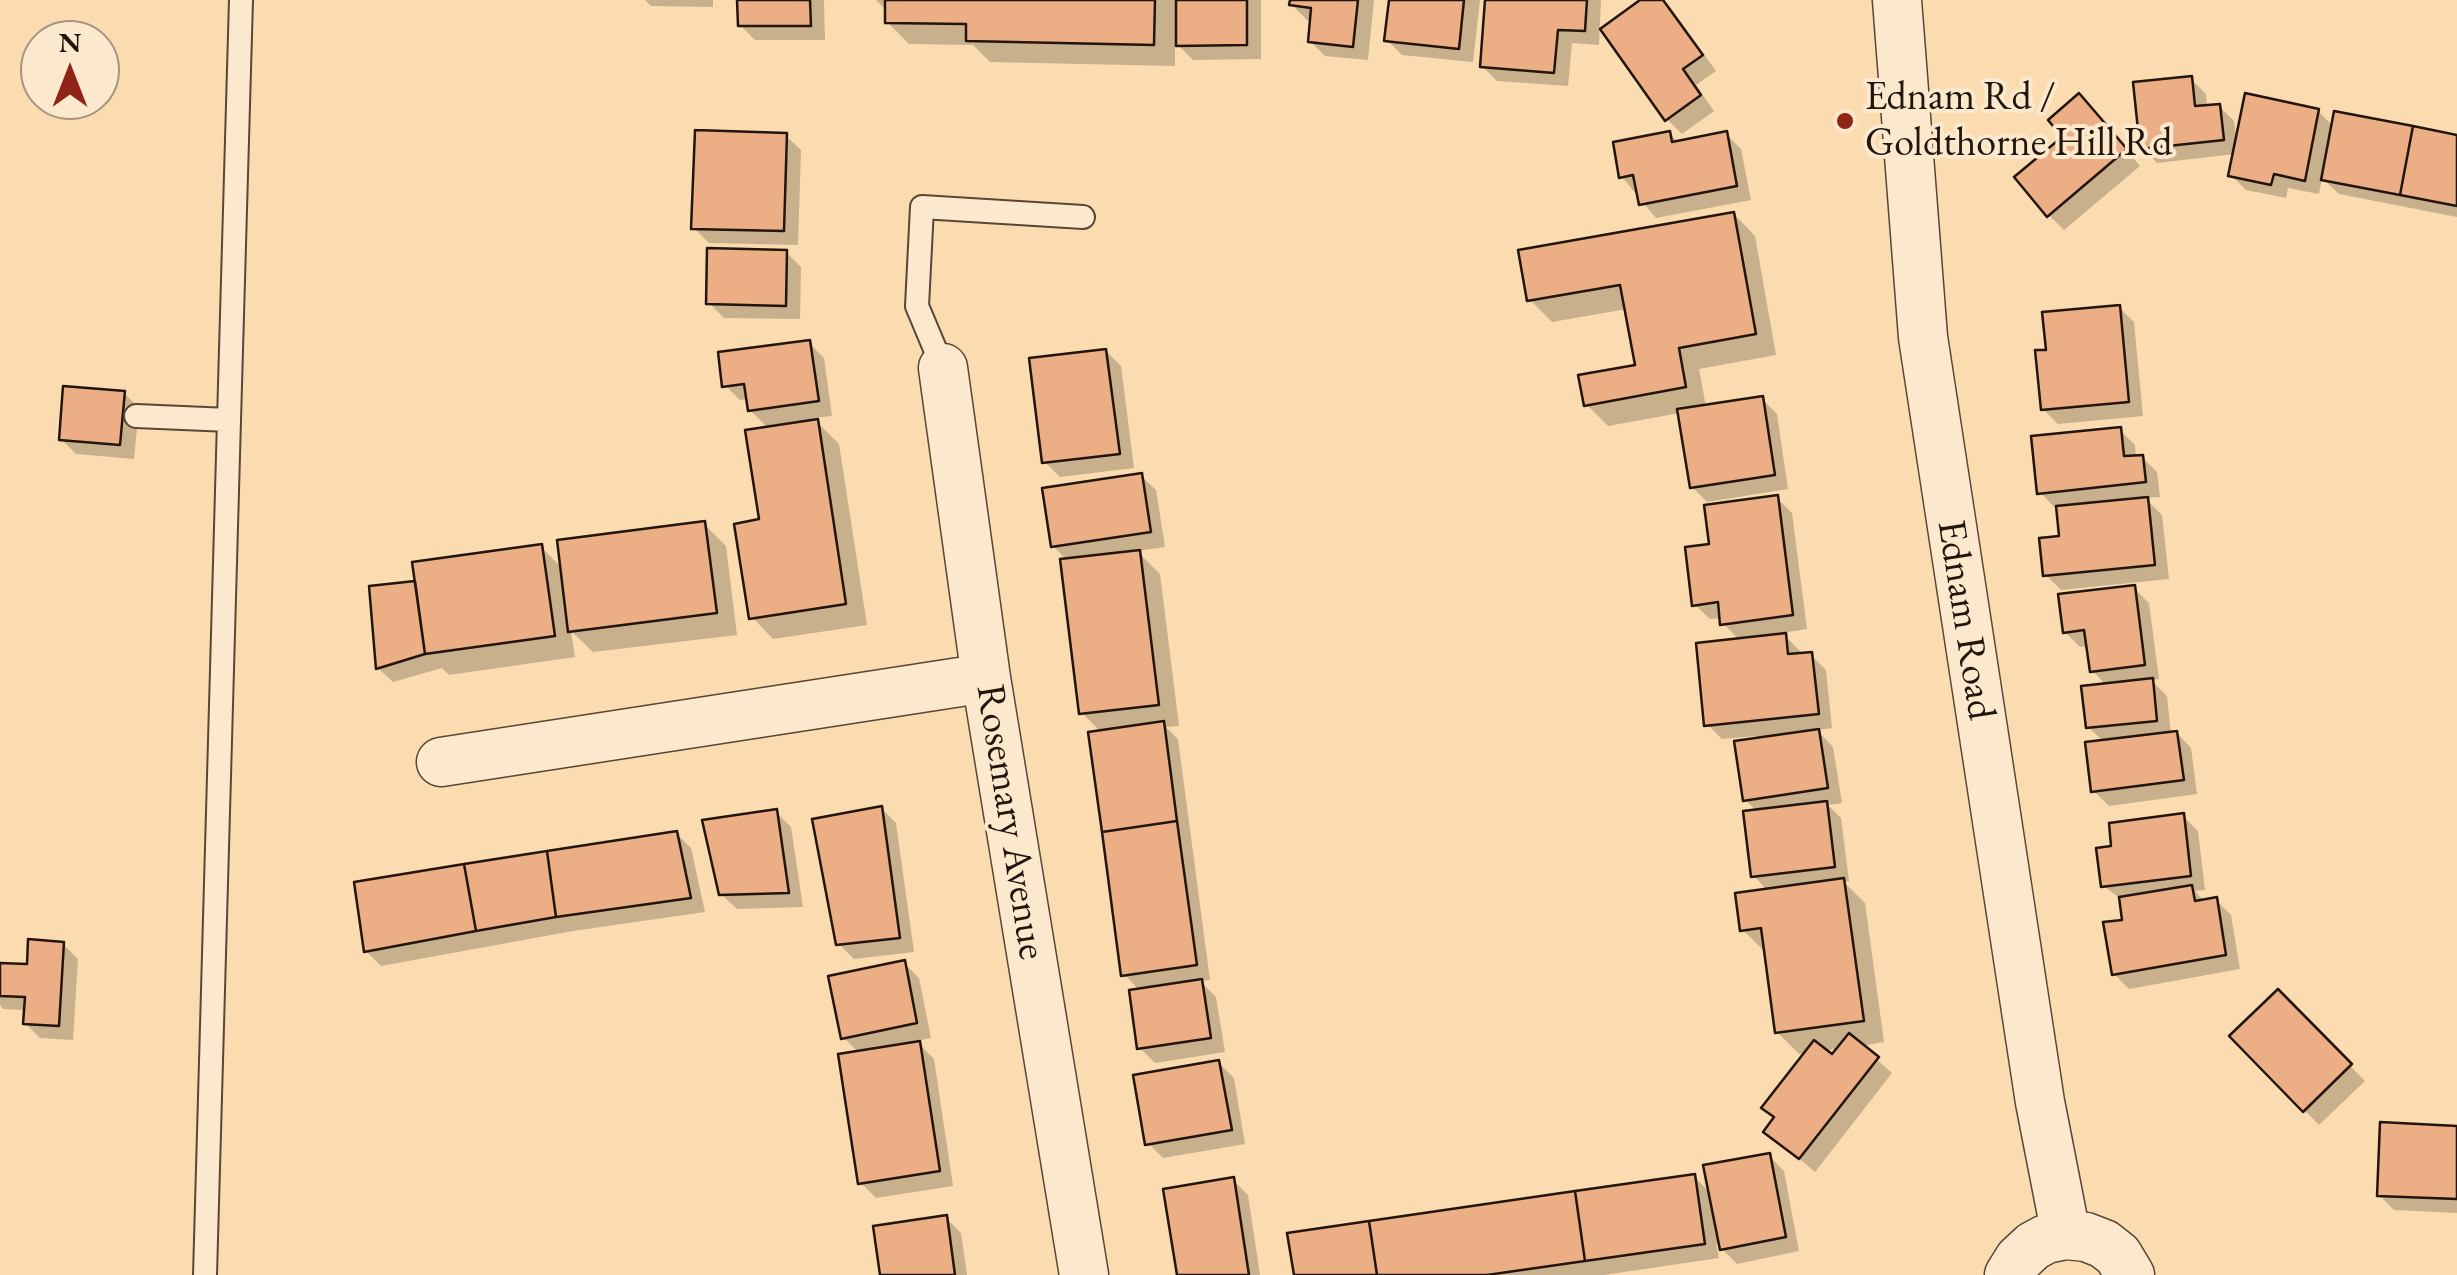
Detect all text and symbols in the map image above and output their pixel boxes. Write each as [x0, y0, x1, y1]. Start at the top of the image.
north arrow [20, 20, 120, 120]
text: N [59, 24, 81, 60]
place label: Ednam Rd / Goldthorne Hill Rd [1865, 74, 2172, 168]
marker: Ednam Rd / Goldthorne Hill Rd [1834, 110, 1856, 132]
street label: Ednam Road [1926, 517, 2004, 723]
street label: Rosemary Avenue [965, 681, 1055, 963]

